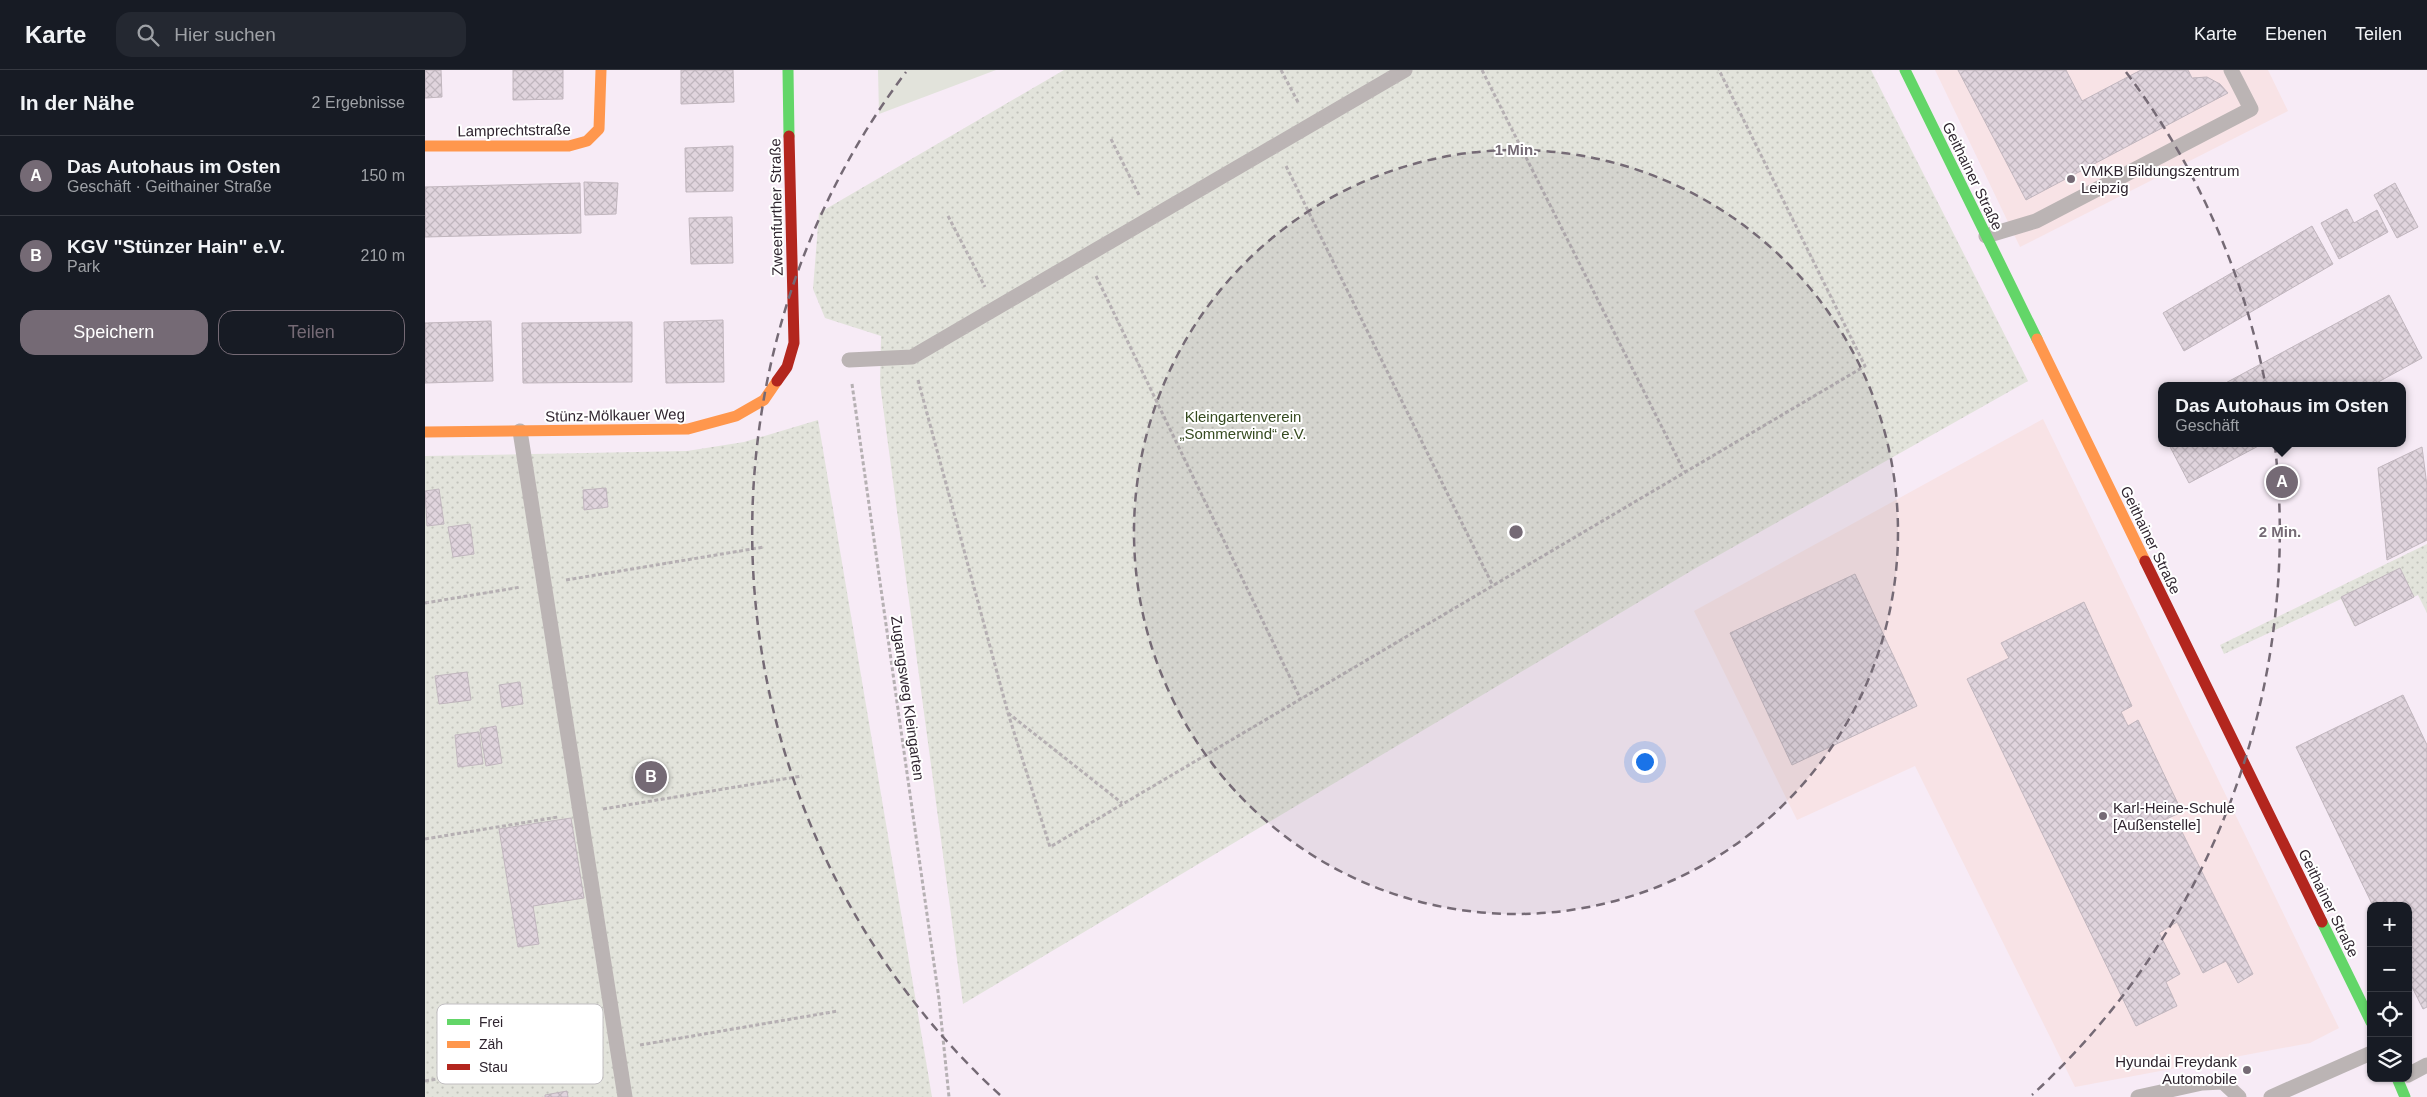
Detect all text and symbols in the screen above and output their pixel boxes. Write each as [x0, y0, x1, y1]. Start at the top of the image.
search box [116, 12, 466, 57]
text: Karte [25, 21, 86, 48]
icon: search [134, 21, 162, 49]
text: Hier suchen [174, 24, 276, 45]
text: Karte [2194, 24, 2237, 44]
text: Ebenen [2265, 24, 2327, 44]
text: Teilen [2355, 24, 2402, 44]
text: In der Nähe [20, 91, 134, 114]
text: 2 Ergebnisse [312, 94, 405, 111]
street label: Geithainer Straße [1939, 119, 2007, 233]
street label: Lamprechtstraße [457, 121, 571, 139]
street label: Zweenfurther Straße [766, 138, 786, 276]
text: 1 Min. [1495, 141, 1537, 158]
text: Das Autohaus im Osten [67, 156, 281, 177]
place label: VMKB Bildungszentrum Leipzig [2081, 162, 2239, 196]
text: A [30, 167, 42, 184]
text: 150 m [361, 167, 405, 184]
marker: VMKB Bildungszentrum Leipzig [2065, 173, 2077, 185]
text: Geschäft · Geithainer Straße [67, 178, 272, 195]
text: KGV "Stünzer Hain" e.V. [67, 236, 285, 257]
text: B [30, 247, 42, 264]
text: 210 m [361, 247, 405, 264]
text: Park [67, 258, 100, 275]
button: Speichern [20, 310, 208, 355]
button: Teilen [218, 310, 405, 355]
popup [2158, 382, 2406, 447]
text: Das Autohaus im Osten [2175, 395, 2389, 416]
street label: Stünz-Mölkauer Weg [545, 405, 685, 425]
park label: Kleingartenverein „Sommerwind“ e.V. [1180, 408, 1307, 442]
text: Geschäft [2175, 417, 2239, 434]
pin: A [2266, 463, 2298, 501]
street label: Geithainer Straße [2117, 483, 2185, 597]
centre of rings [1507, 523, 1525, 541]
text: 2 Min. [2259, 523, 2301, 540]
street label: Zugangsweg Kleingarten [888, 615, 928, 781]
your location [1632, 749, 1658, 775]
pin: B [635, 758, 667, 796]
place label: Karl-Heine-Schule [Außenstelle] [2113, 799, 2235, 833]
marker: Karl-Heine-Schule [Außenstelle] [2097, 810, 2109, 822]
street label: Geithainer Straße [2295, 846, 2363, 960]
map controls [2367, 902, 2412, 1082]
button: + [2367, 902, 2412, 947]
button: − [2367, 947, 2412, 992]
button: locate [2367, 992, 2412, 1037]
legend [437, 1004, 603, 1084]
text: Frei [479, 1014, 503, 1030]
text: Zäh [479, 1036, 503, 1052]
button: layers [2367, 1037, 2412, 1082]
place label: Hyundai Freydank Automobile [2115, 1053, 2237, 1087]
text: Stau [479, 1059, 508, 1075]
marker: Hyundai Freydank Automobile [2241, 1064, 2253, 1076]

